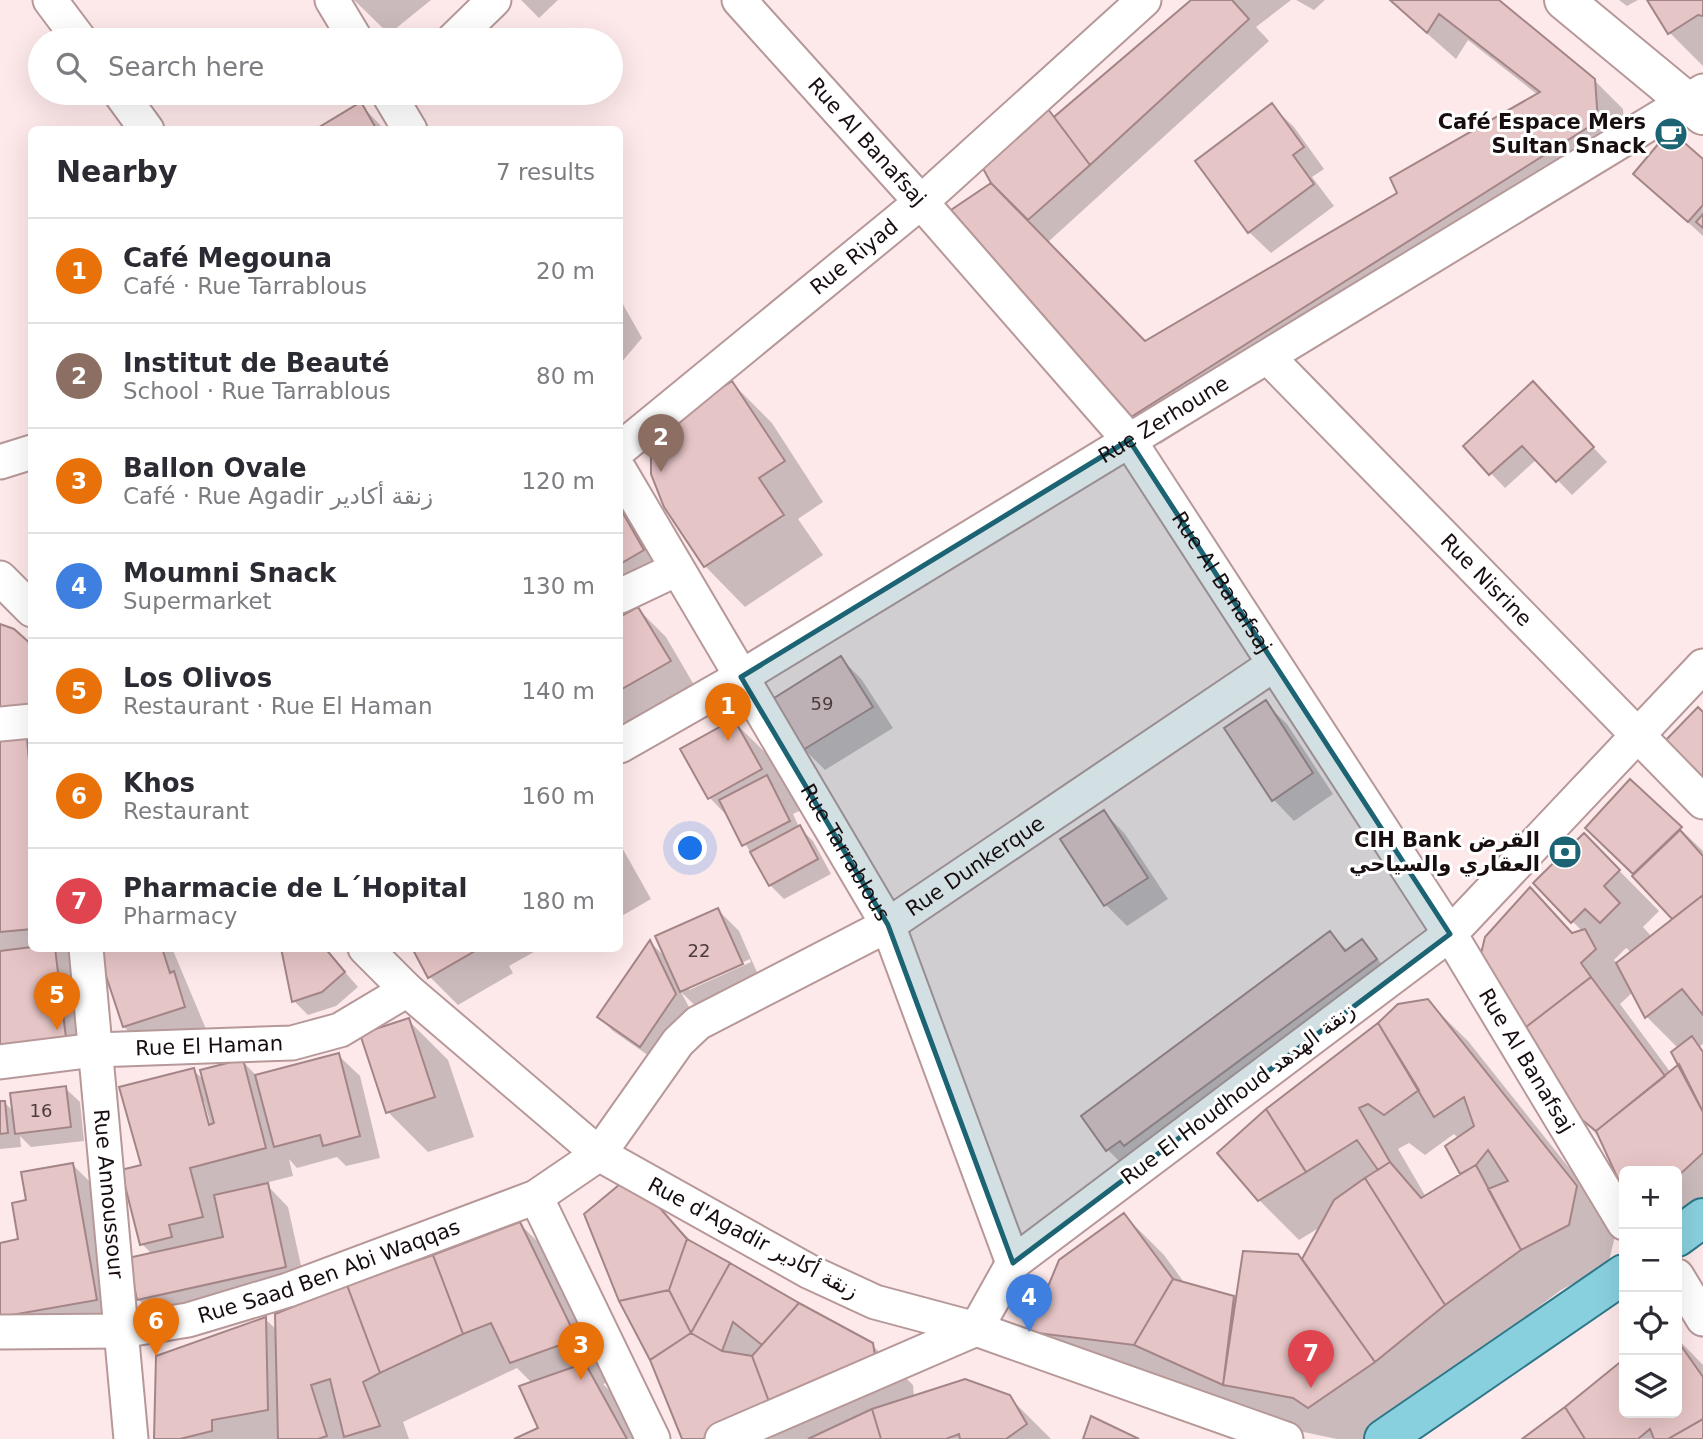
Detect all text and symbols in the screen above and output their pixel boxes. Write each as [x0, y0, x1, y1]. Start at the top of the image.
search box [28, 28, 623, 105]
icon: search [52, 48, 90, 86]
text: Search here [108, 52, 264, 82]
street label: Rue Al Banafsaj [803, 73, 931, 211]
place label: Café Espace Mers Sultan Snack [1438, 110, 1647, 158]
cafe icon: Café Espace Mers Sultan Snack [1652, 115, 1690, 153]
text: Nearby [56, 154, 178, 189]
text: 7 results [496, 159, 595, 185]
street label: Rue Riyad [806, 214, 903, 300]
text: Café Megouna [123, 243, 332, 273]
text: 1 [71, 258, 87, 284]
text: 20 m [536, 258, 595, 284]
text: Café · Rue Tarrablous [123, 273, 367, 299]
text: Institut de Beauté [123, 348, 389, 378]
text: 2 [71, 363, 87, 389]
text: 80 m [536, 363, 595, 389]
street label: Rue Zerhoune [1094, 371, 1233, 468]
text: School · Rue Tarrablous [123, 378, 391, 404]
pin: 2 [638, 414, 684, 472]
text: Ballon Ovale [123, 453, 307, 483]
text: 3 [71, 468, 87, 494]
text: 120 m [521, 468, 595, 494]
text: Café · Rue Agadir زنقة أكادير [123, 483, 433, 509]
street label: Rue Al Banafsaj [1167, 507, 1276, 658]
street label: Rue Nisrine [1436, 529, 1537, 631]
text: Moumni Snack [123, 558, 336, 588]
text: 4 [71, 573, 87, 599]
text: 130 m [521, 573, 595, 599]
text: Supermarket [123, 588, 272, 614]
text: Los Olivos [123, 663, 272, 693]
text: 5 [71, 678, 87, 704]
text: 140 m [521, 678, 595, 704]
pin: 1 [705, 683, 751, 741]
text: Restaurant · Rue El Haman [123, 693, 433, 719]
house number: 59 [811, 693, 833, 714]
text: Khos [123, 768, 195, 798]
street label: Rue Tarrablous [795, 780, 895, 925]
text: 6 [71, 783, 87, 809]
text: 160 m [521, 783, 595, 809]
text: Restaurant [123, 798, 249, 824]
street label: Rue Dunkerque [901, 811, 1049, 921]
place label: CIH Bank القرض العقاري والسياحي [1349, 828, 1540, 877]
your location [673, 831, 707, 865]
bank icon: CIH Bank القرض العقاري والسياحي [1546, 833, 1584, 871]
text: Pharmacie de L´Hopital [123, 873, 467, 903]
text: 7 [71, 888, 87, 914]
text: 180 m [521, 888, 595, 914]
text: Pharmacy [123, 903, 237, 929]
house number: 22 [688, 940, 710, 961]
pin: 5 [34, 972, 80, 1030]
street label: Rue Al Banafsaj [1474, 984, 1579, 1137]
street label: Rue El Houdhoud زنقة الهدهد [1116, 998, 1360, 1190]
street label: Rue El Haman [135, 1031, 283, 1061]
house number: 16 [30, 1100, 52, 1121]
street label: Rue Annoussour [89, 1108, 128, 1280]
map controls [1619, 1166, 1682, 1418]
button: + [1619, 1166, 1682, 1229]
street label: Rue d'Agadir زنقة أكادير [644, 1171, 863, 1304]
street label: Rue Saad Ben Abi Waqqas [195, 1215, 463, 1328]
button: − [1619, 1229, 1682, 1292]
pin: 4 [1006, 1274, 1052, 1332]
button: locate [1619, 1292, 1682, 1355]
pin: 6 [133, 1298, 179, 1356]
pin: 3 [558, 1322, 604, 1380]
pin: 7 [1288, 1330, 1334, 1388]
button: layers [1619, 1355, 1682, 1418]

